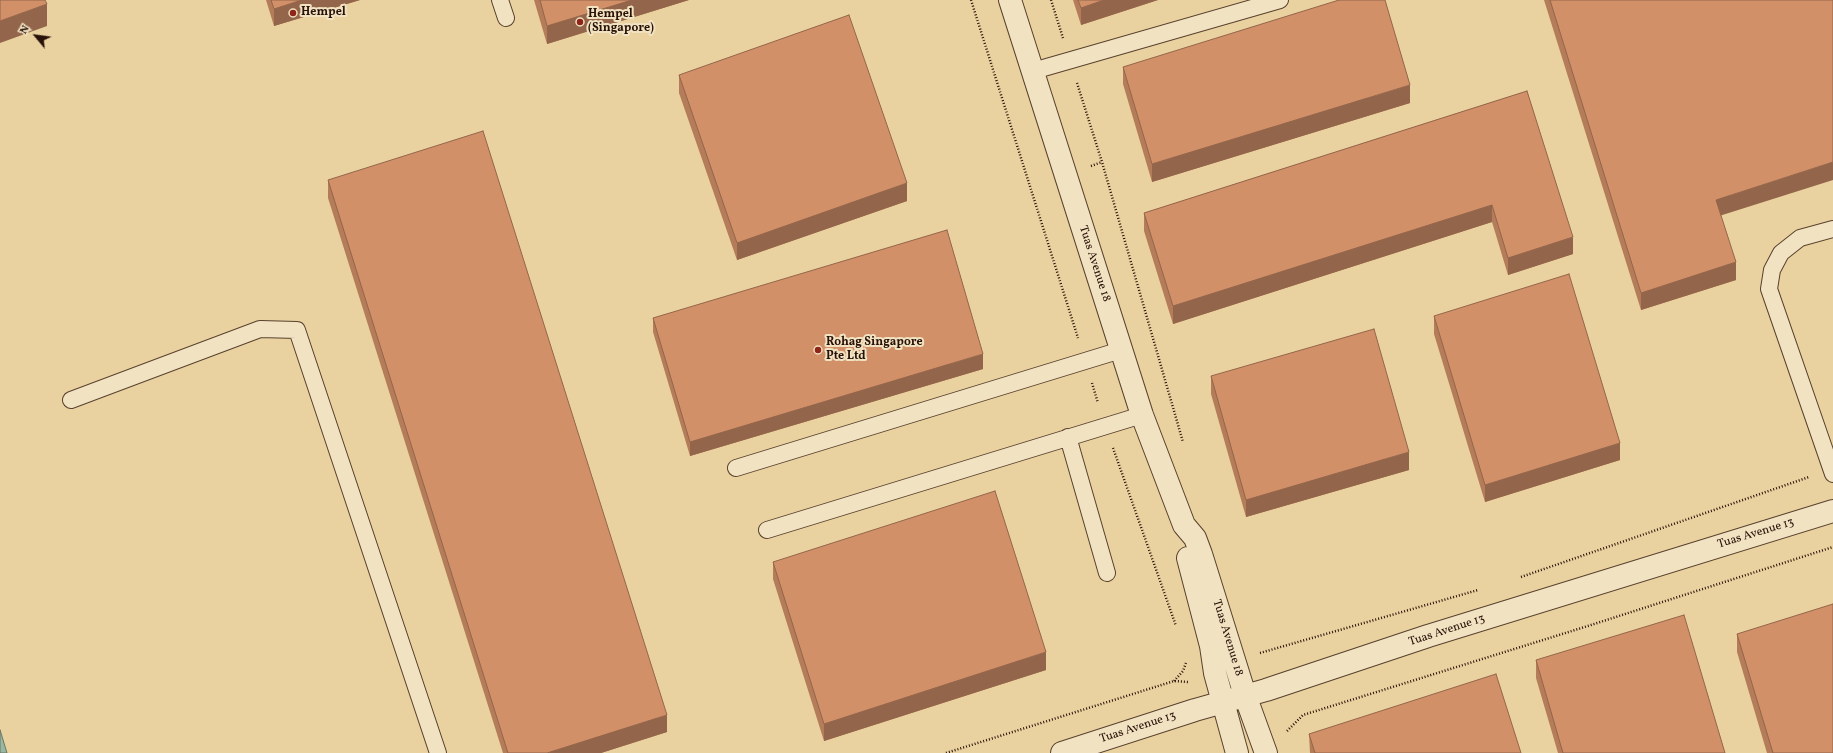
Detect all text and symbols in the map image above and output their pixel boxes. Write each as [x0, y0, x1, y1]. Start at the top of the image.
place label: Hempel [301, 6, 346, 20]
marker: Hempel [288, 8, 298, 18]
place label: Hempel (Singapore) [588, 8, 654, 36]
north arrow [16, 16, 56, 56]
marker: Hempel (Singapore) [575, 17, 585, 27]
text: N [17, 23, 34, 37]
street label: Tuas Avenue 18 [1075, 224, 1113, 304]
place label: Rohag Singapore Pte Ltd [826, 336, 923, 364]
marker: Rohag Singapore Pte Ltd [813, 345, 823, 355]
street label: Tuas Avenue 13 [1716, 516, 1796, 552]
street label: Tuas Avenue 18 [1209, 598, 1245, 678]
street label: Tuas Avenue 13 [1407, 612, 1487, 650]
street label: Tuas Avenue 13 [1098, 709, 1178, 747]

